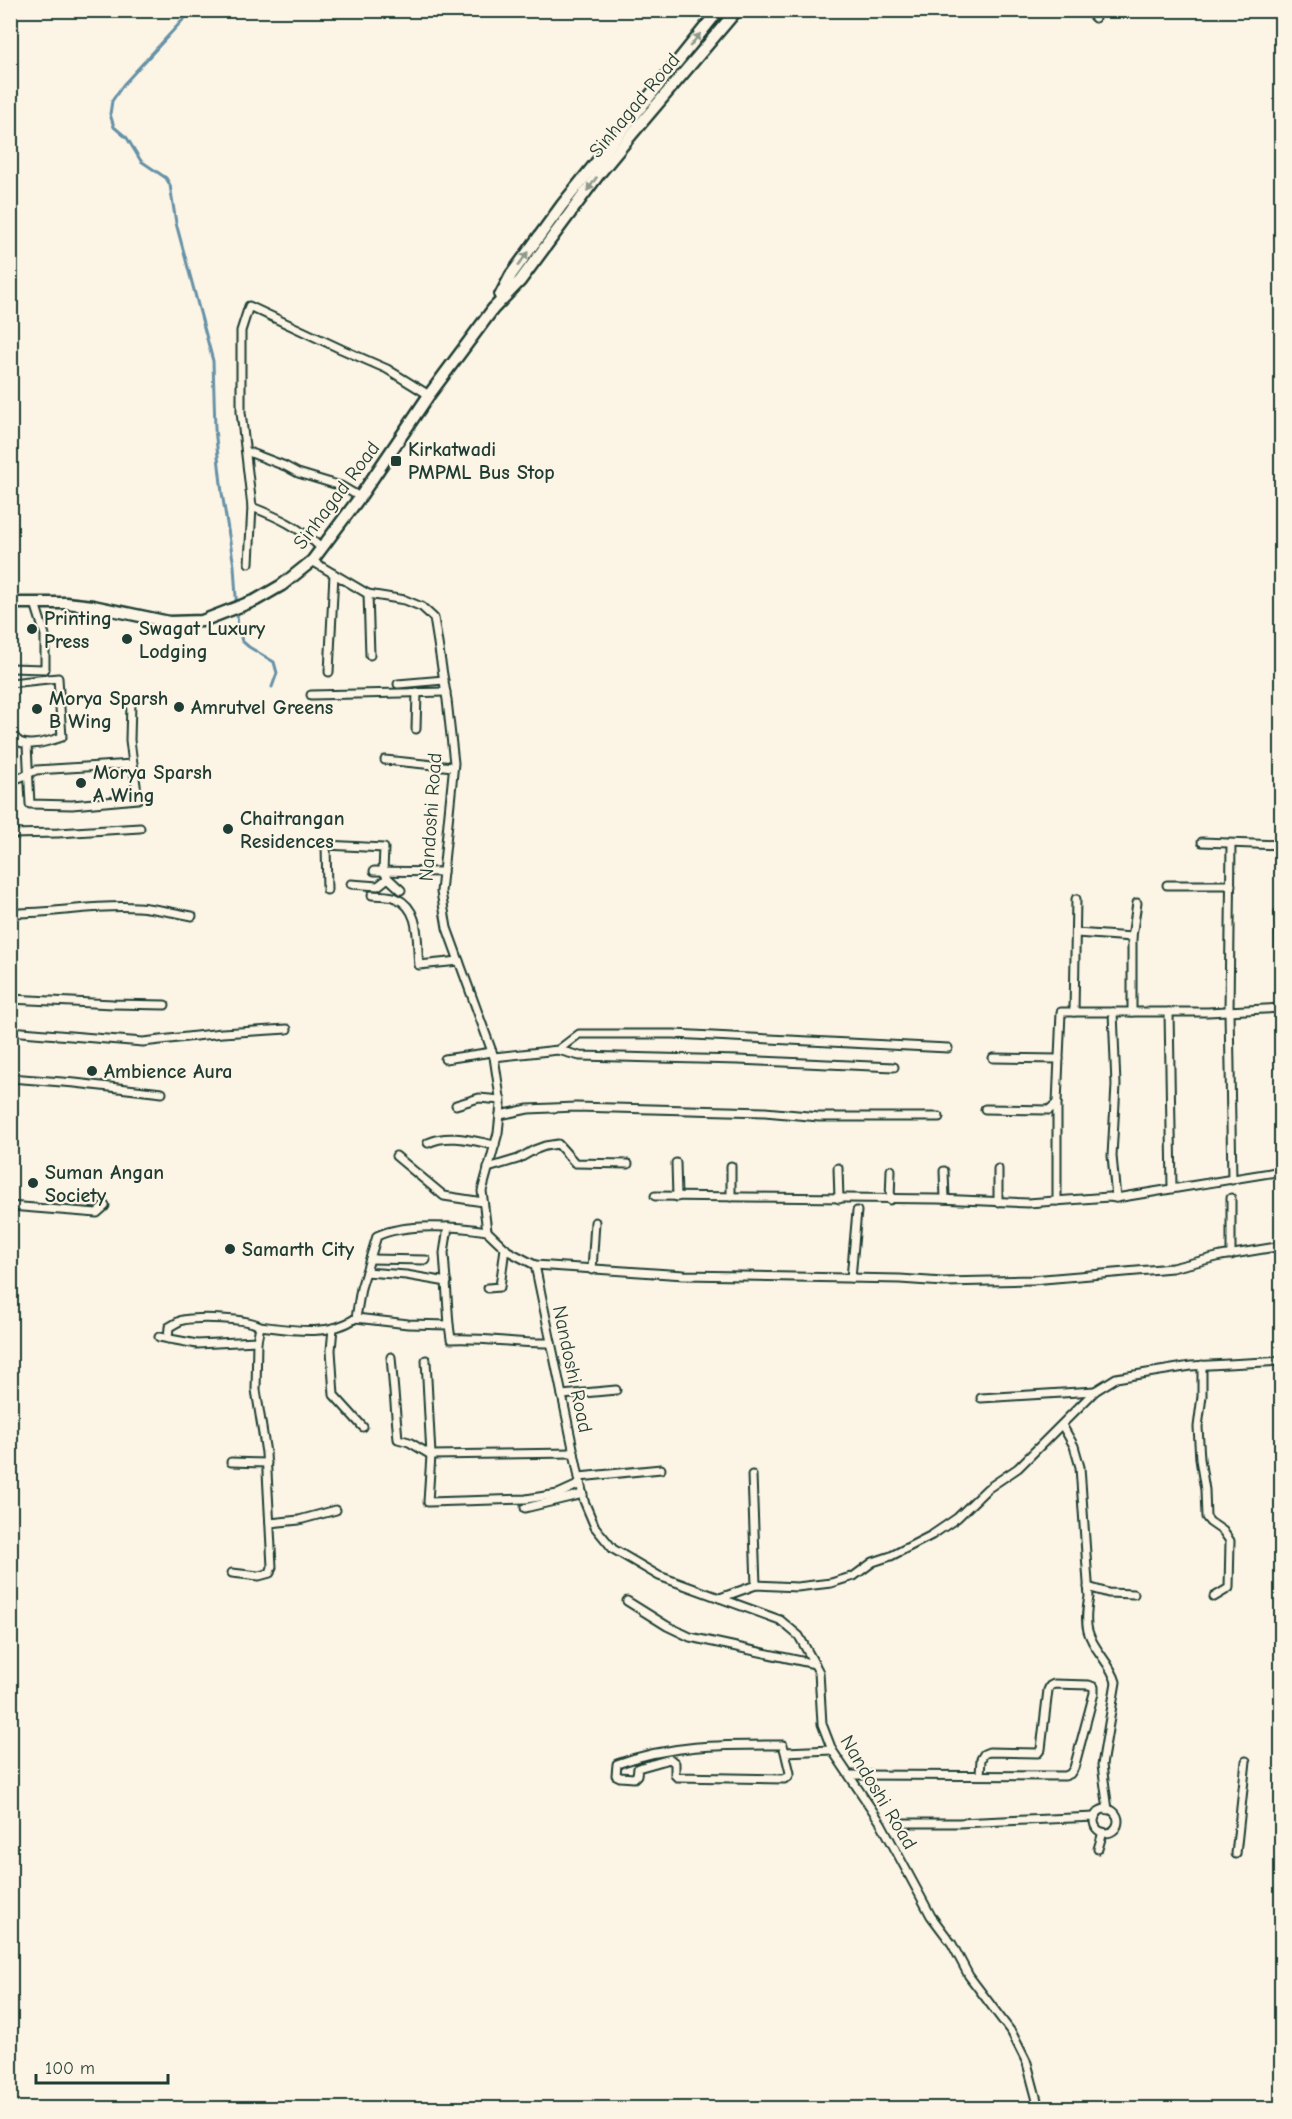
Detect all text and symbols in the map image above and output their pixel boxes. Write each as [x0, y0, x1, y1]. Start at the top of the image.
one-way arrow [688, 33, 701, 48]
street label: Sinhagad Road [584, 48, 685, 162]
one-way arrow [586, 176, 598, 192]
one-way arrow [517, 252, 529, 268]
street label: Sinhagad Road [288, 437, 384, 554]
place label: Kirkatwadi PMPML Bus Stop [408, 438, 555, 484]
marker: Kirkatwadi PMPML Bus Stop [389, 454, 403, 468]
place label: Printing Press [44, 607, 112, 653]
place label: Swagat Luxury Lodging [139, 617, 266, 663]
marker: Printing Press [25, 622, 39, 636]
marker: Swagat Luxury Lodging [120, 632, 134, 646]
place label: Morya Sparsh B Wing [49, 687, 168, 733]
place label: Amrutvel Greens [191, 696, 333, 719]
marker: Amrutvel Greens [172, 700, 186, 714]
marker: Morya Sparsh B Wing [30, 702, 44, 716]
street label: Nandoshi Road [415, 752, 446, 882]
place label: Morya Sparsh A Wing [93, 761, 212, 807]
marker: Morya Sparsh A Wing [74, 776, 88, 790]
place label: Chaitrangan Residences [240, 807, 345, 853]
marker: Chaitrangan Residences [221, 822, 235, 836]
place label: Ambience Aura [104, 1060, 232, 1083]
marker: Ambience Aura [85, 1064, 99, 1078]
place label: Suman Angan Society [45, 1161, 164, 1207]
marker: Suman Angan Society [26, 1176, 40, 1190]
place label: Samarth City [242, 1238, 355, 1261]
marker: Samarth City [223, 1242, 237, 1256]
street label: Nandoshi Road [548, 1304, 597, 1435]
street label: Nandoshi Road [835, 1731, 922, 1853]
scale bar [36, 2047, 168, 2085]
text: 100 m [45, 2058, 95, 2079]

